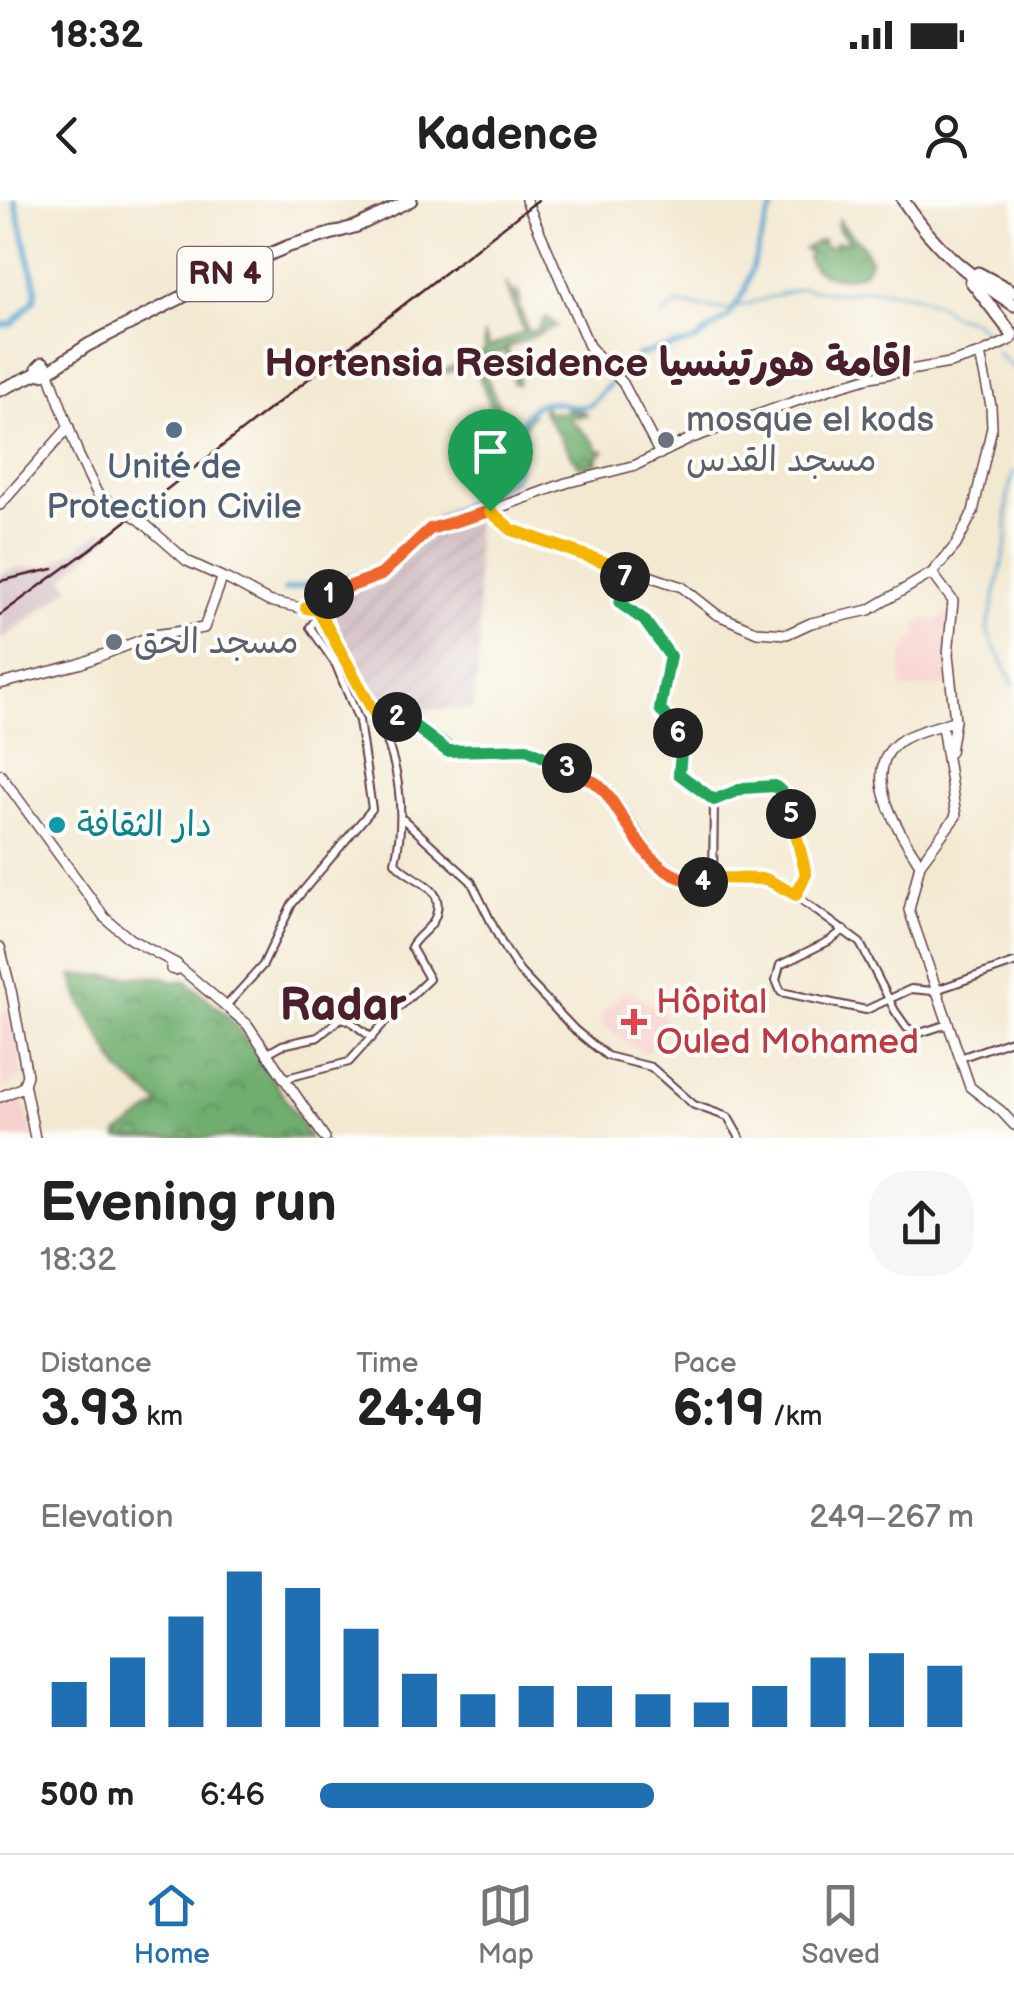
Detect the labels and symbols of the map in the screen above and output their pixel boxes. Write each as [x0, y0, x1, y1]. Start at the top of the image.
road number: RN 4 [178, 247, 272, 301]
district label: Hortensia Residence اقامة هورتينسيا [264, 340, 912, 388]
place label: mosque el kods مسجد القدس [686, 399, 934, 482]
pin [448, 409, 533, 512]
marker: Unité de Protection Civile [163, 419, 185, 441]
marker: mosque el kods مسجد القدس [655, 429, 677, 451]
place label: Unité de Protection Civile [46, 446, 302, 529]
pin: 7 [600, 552, 650, 602]
pin: 1 [304, 569, 354, 619]
place label: مسجد الحق [134, 621, 299, 664]
marker: مسجد الحق [103, 631, 125, 653]
pin: 2 [372, 692, 422, 742]
pin: 6 [653, 708, 703, 758]
pin: 3 [542, 743, 592, 793]
pin: 5 [766, 789, 816, 839]
place label: دار الثقافة [77, 804, 212, 847]
marker: دار الثقافة [46, 814, 68, 836]
pin: 4 [678, 857, 728, 907]
district label: Radar [280, 979, 407, 1034]
place label: Hôpital Ouled Mohamed [656, 981, 919, 1064]
marker: Hôpital Ouled Mohamed [621, 1009, 647, 1035]

